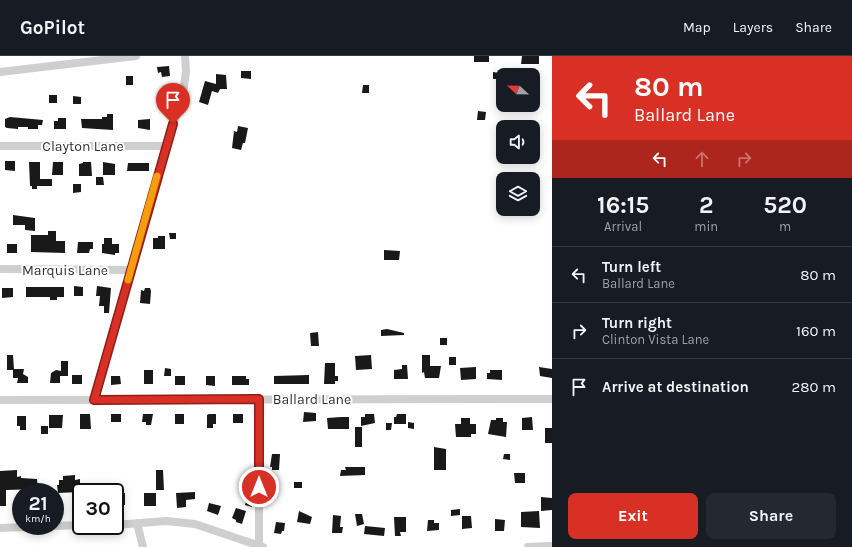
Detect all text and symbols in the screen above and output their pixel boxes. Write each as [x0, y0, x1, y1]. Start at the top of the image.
text: GoPilot [20, 17, 85, 39]
text: Map [683, 19, 711, 36]
text: Layers [733, 19, 773, 36]
text: Share [795, 19, 832, 36]
north arrow [496, 68, 540, 112]
map controls [496, 68, 540, 216]
text: 80 m [634, 70, 703, 103]
icon: left [568, 72, 620, 124]
pin [156, 83, 190, 124]
icon: arrive [162, 89, 184, 111]
text: Ballard Lane [634, 104, 735, 126]
button: sound [496, 120, 540, 164]
street label: Clayton Lane [42, 138, 124, 155]
icon: left [649, 148, 671, 170]
icon: ahead [691, 148, 713, 170]
icon: right [733, 148, 755, 170]
button: layers [496, 172, 540, 216]
text: 16:15 [597, 191, 649, 219]
text: 2 [699, 191, 713, 219]
text: 520 [763, 191, 807, 219]
text: Arrival [604, 219, 642, 234]
text: min [694, 219, 718, 234]
text: m [779, 219, 791, 234]
text: Turn left [602, 258, 661, 276]
street label: Marquis Lane [22, 262, 108, 279]
icon: left [568, 264, 590, 286]
text: 80 m [800, 266, 836, 284]
text: Ballard Lane [602, 276, 675, 291]
text: Turn right [602, 314, 672, 332]
icon: right [568, 320, 590, 342]
text: 160 m [796, 322, 836, 340]
text: Clinton Vista Lane [602, 332, 709, 347]
icon: arrive [568, 376, 590, 398]
text: Arrive at destination [602, 378, 749, 396]
text: 280 m [792, 378, 836, 396]
street label: Ballard Lane [273, 391, 351, 408]
position arrow [238, 466, 280, 508]
speed limit sign: 30 [72, 483, 124, 535]
text: 21 [28, 492, 48, 515]
button: Exit [568, 493, 698, 539]
button: Share [706, 493, 836, 539]
text: km/h [25, 513, 51, 525]

